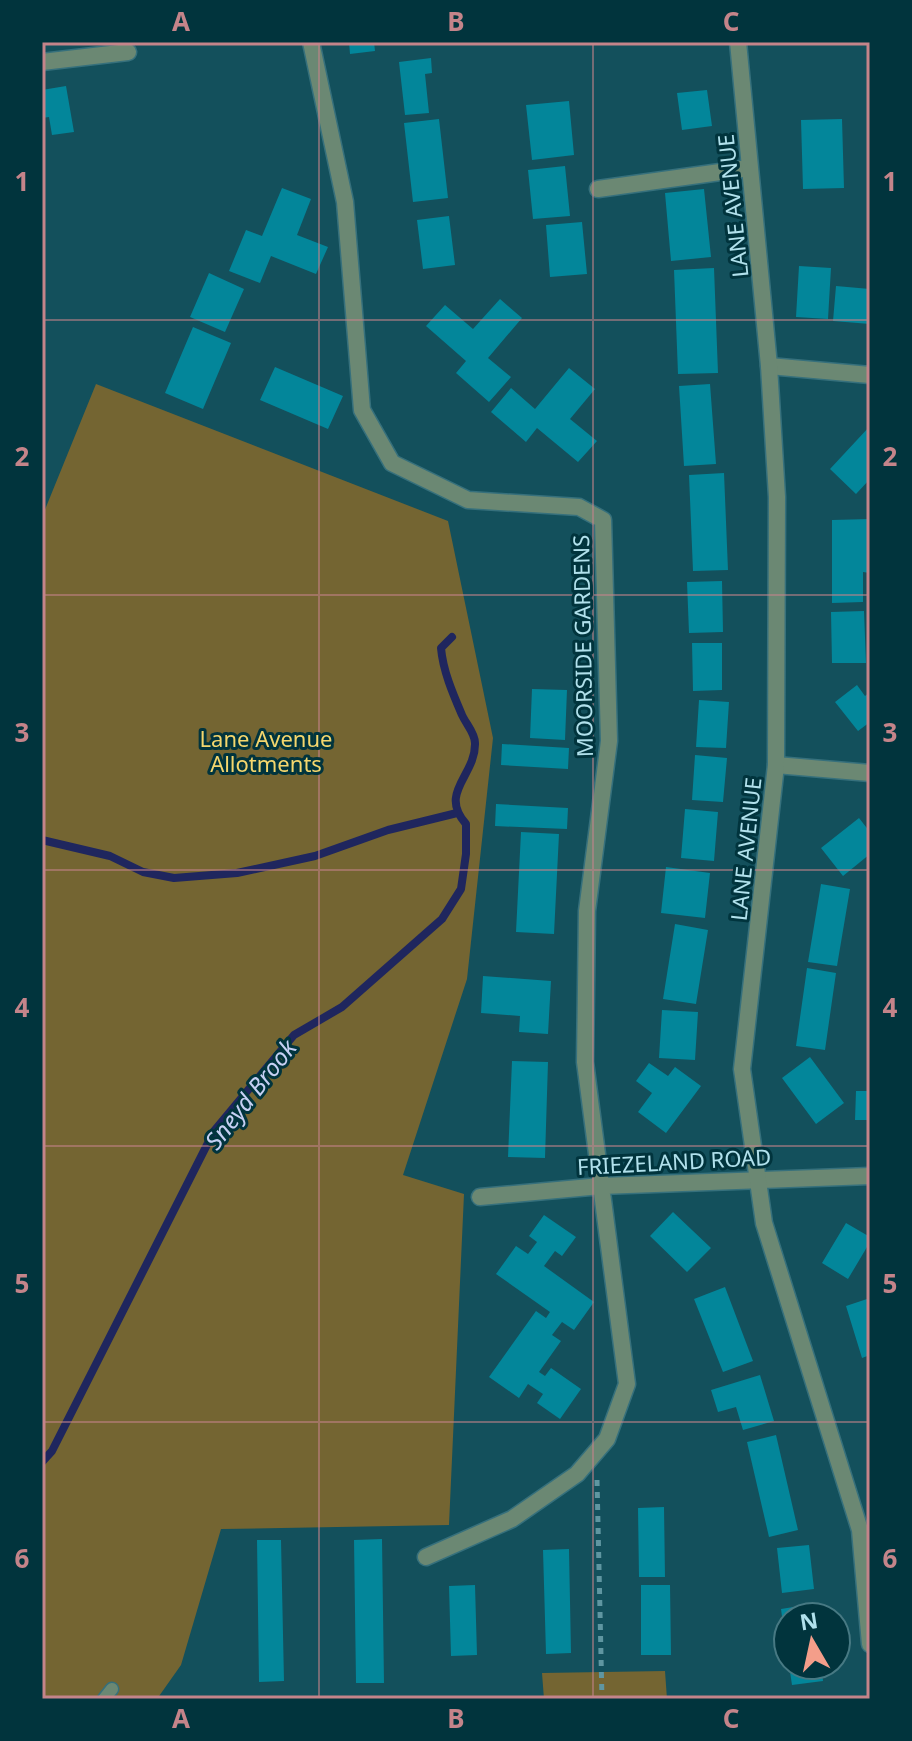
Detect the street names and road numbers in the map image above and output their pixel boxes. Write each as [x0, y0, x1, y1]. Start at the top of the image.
street label: LANE AVENUE [710, 133, 754, 279]
street label: MOORSIDE GARDENS [565, 535, 599, 757]
street label: LANE AVENUE [723, 776, 767, 922]
street label: FRIEZELAND ROAD [576, 1141, 772, 1181]

